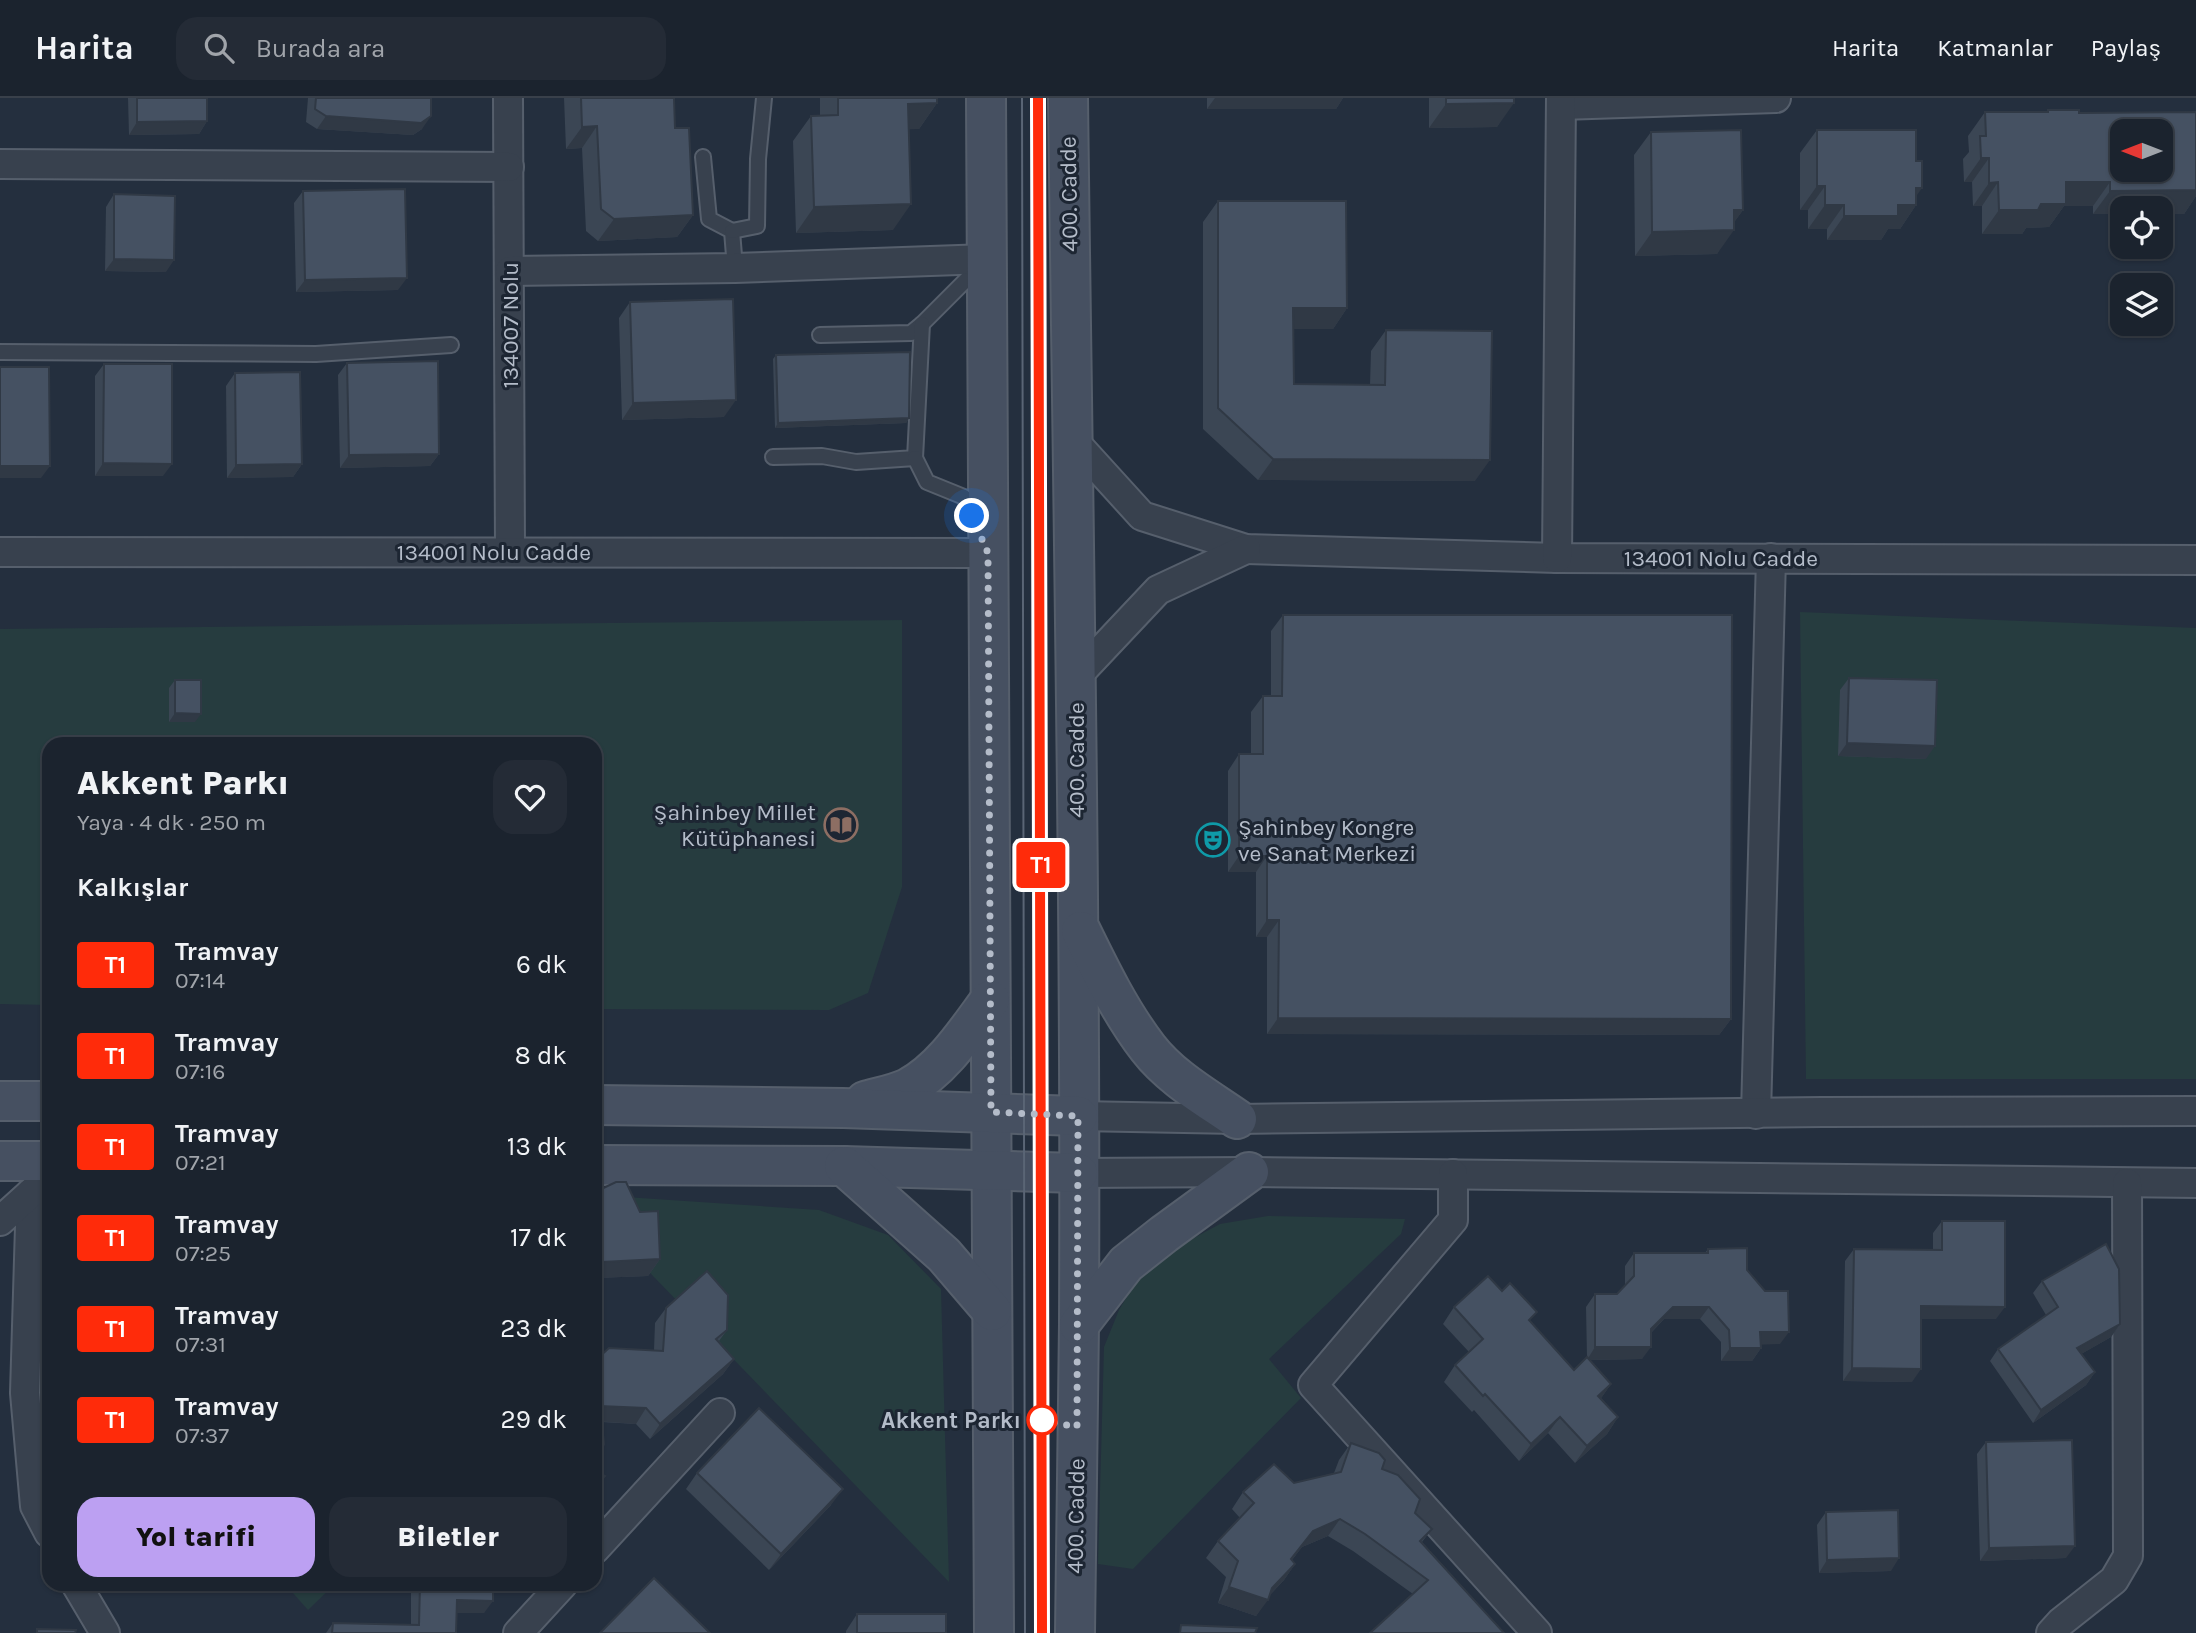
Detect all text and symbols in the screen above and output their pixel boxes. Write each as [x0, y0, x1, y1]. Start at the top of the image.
search box [176, 17, 666, 80]
text: Harita [35, 29, 134, 67]
icon: search [200, 29, 238, 67]
text: Burada ara [256, 33, 385, 64]
text: Harita [1832, 34, 1899, 62]
text: Katmanlar [1937, 34, 2053, 62]
text: Paylaş [2091, 34, 2161, 62]
north arrow [2110, 119, 2174, 182]
map controls [2110, 119, 2173, 336]
street label: 400. Cadde [1054, 136, 1084, 252]
button: locate [2110, 196, 2173, 259]
street label: 134007 Nolu [497, 262, 524, 388]
button: layers [2110, 273, 2173, 336]
your location [954, 498, 989, 533]
street label: 134001 Nolu Cadde [397, 539, 591, 566]
street label: 134001 Nolu Cadde [1624, 545, 1818, 572]
street label: 400. Cadde [1063, 702, 1090, 818]
button: heart [493, 760, 567, 834]
text: Akkent Parkı [77, 764, 289, 802]
place label: Şahinbey Millet Kütüphanesi [654, 799, 816, 852]
library icon: Şahinbey Millet Kütüphanesi [822, 806, 860, 844]
text: Yaya · 4 dk · 250 m [77, 809, 266, 836]
place label: Şahinbey Kongre ve Sanat Merkezi [1238, 814, 1416, 867]
theatre icon: Şahinbey Kongre ve Sanat Merkezi [1194, 821, 1232, 859]
line badge: T1 [1010, 842, 1072, 888]
text: T1 [1030, 851, 1052, 879]
text: Kalkışlar [77, 872, 188, 903]
text: Tramvay [175, 936, 279, 967]
text: 6 dk [516, 949, 567, 980]
text: T1 [105, 951, 126, 979]
text: 07:14 [175, 967, 225, 994]
text: Tramvay [175, 1027, 279, 1058]
text: 8 dk [515, 1040, 567, 1071]
text: T1 [105, 1042, 126, 1070]
text: 07:16 [175, 1058, 226, 1085]
text: Tramvay [175, 1118, 279, 1149]
text: 13 dk [507, 1131, 567, 1162]
text: T1 [105, 1133, 126, 1161]
text: 07:21 [175, 1149, 226, 1176]
text: Tramvay [175, 1209, 279, 1240]
text: 17 dk [510, 1222, 567, 1253]
text: T1 [105, 1224, 126, 1252]
text: 07:25 [175, 1240, 231, 1267]
text: Tramvay [175, 1300, 279, 1331]
text: 23 dk [500, 1313, 567, 1344]
text: T1 [105, 1315, 126, 1343]
text: 07:31 [175, 1331, 226, 1358]
text: Tramvay [175, 1391, 279, 1422]
text: 29 dk [501, 1404, 567, 1435]
marker: Akkent Parkı [1027, 1405, 1057, 1435]
text: T1 [105, 1406, 126, 1434]
place label: Akkent Parkı [881, 1407, 1021, 1434]
text: 07:37 [175, 1422, 229, 1449]
street label: 400. Cadde [1061, 1458, 1091, 1574]
button: Yol tarifi [77, 1497, 315, 1577]
button: Biletler [329, 1497, 567, 1577]

